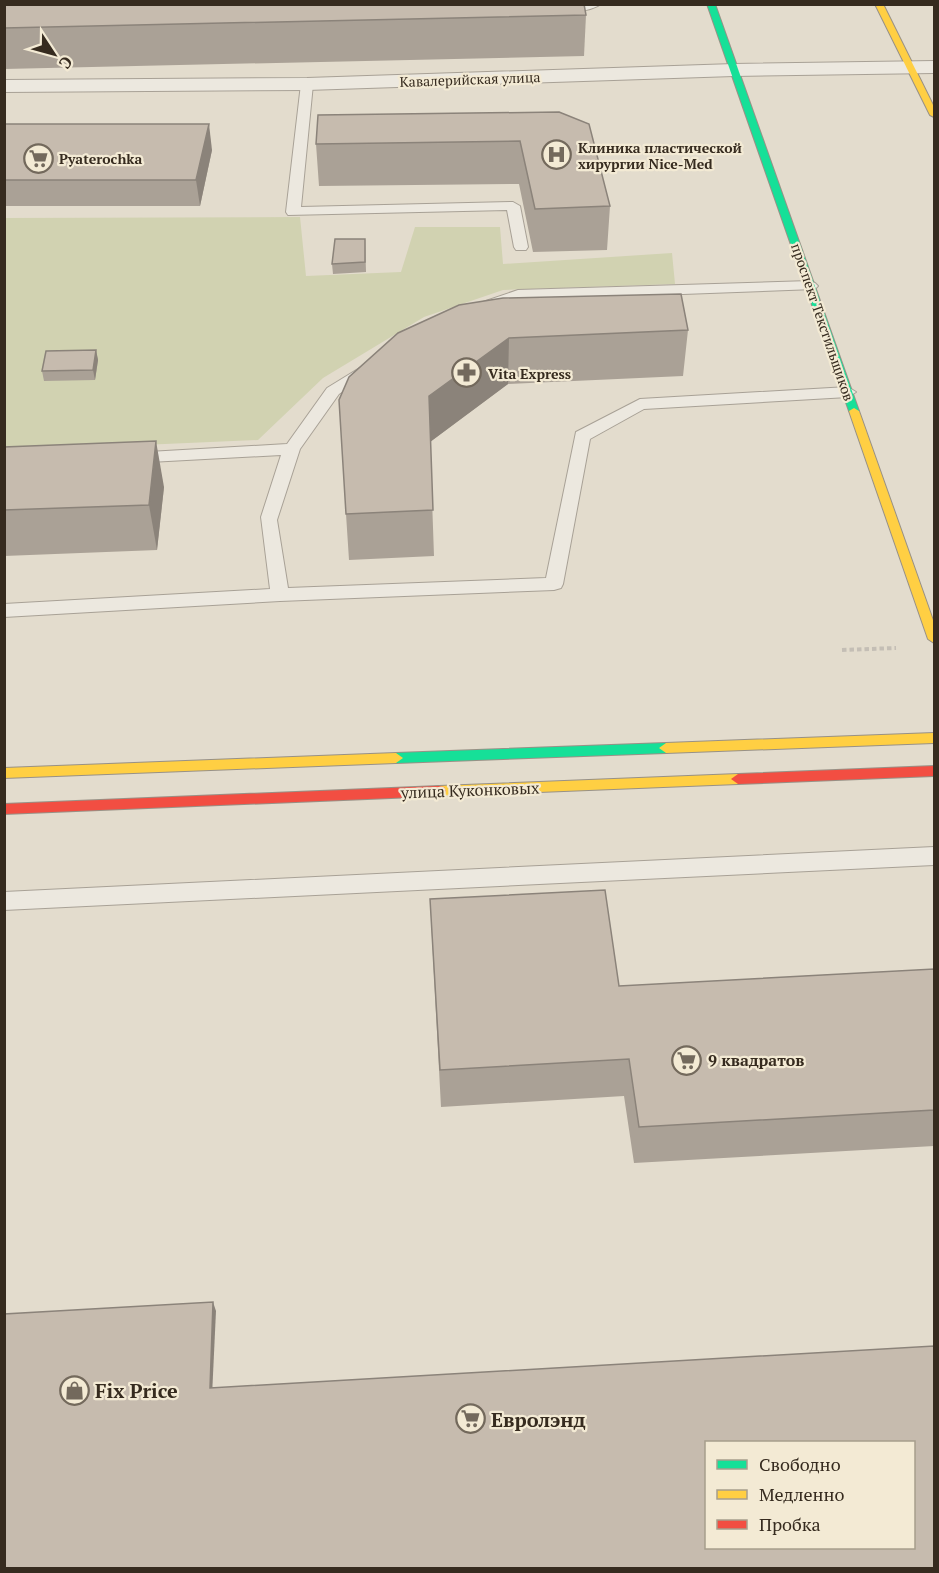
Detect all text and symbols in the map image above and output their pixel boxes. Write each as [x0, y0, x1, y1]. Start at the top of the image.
north arrow [24, 24, 84, 84]
text: С [54, 52, 78, 74]
street label: Кавалерийская улица [399, 67, 541, 91]
place label: Клиника пластической хирургии Nice-Med [578, 138, 742, 173]
hospital icon: Клиника пластической хирургии Nice-Med [541, 139, 573, 171]
supermarket icon: Pyaterochka [22, 142, 54, 174]
place label: Pyaterochka [59, 149, 143, 168]
street label: проспект Текстильщиков [787, 241, 859, 403]
pharmacy icon: Vita Express [451, 357, 483, 389]
place label: Vita Express [488, 364, 571, 383]
street label: улица Куконковых [399, 777, 540, 803]
supermarket icon: 9 квадратов [671, 1044, 703, 1076]
place label: 9 квадратов [708, 1049, 805, 1071]
shop icon: Fix Price [58, 1374, 90, 1406]
place label: Fix Price [95, 1377, 178, 1404]
supermarket icon: Евролэнд [454, 1403, 486, 1435]
place label: Евролэнд [491, 1406, 586, 1433]
legend [705, 1441, 915, 1549]
text: Свободно [759, 1452, 841, 1476]
text: Медленно [759, 1482, 845, 1506]
text: Пробка [759, 1512, 821, 1536]

